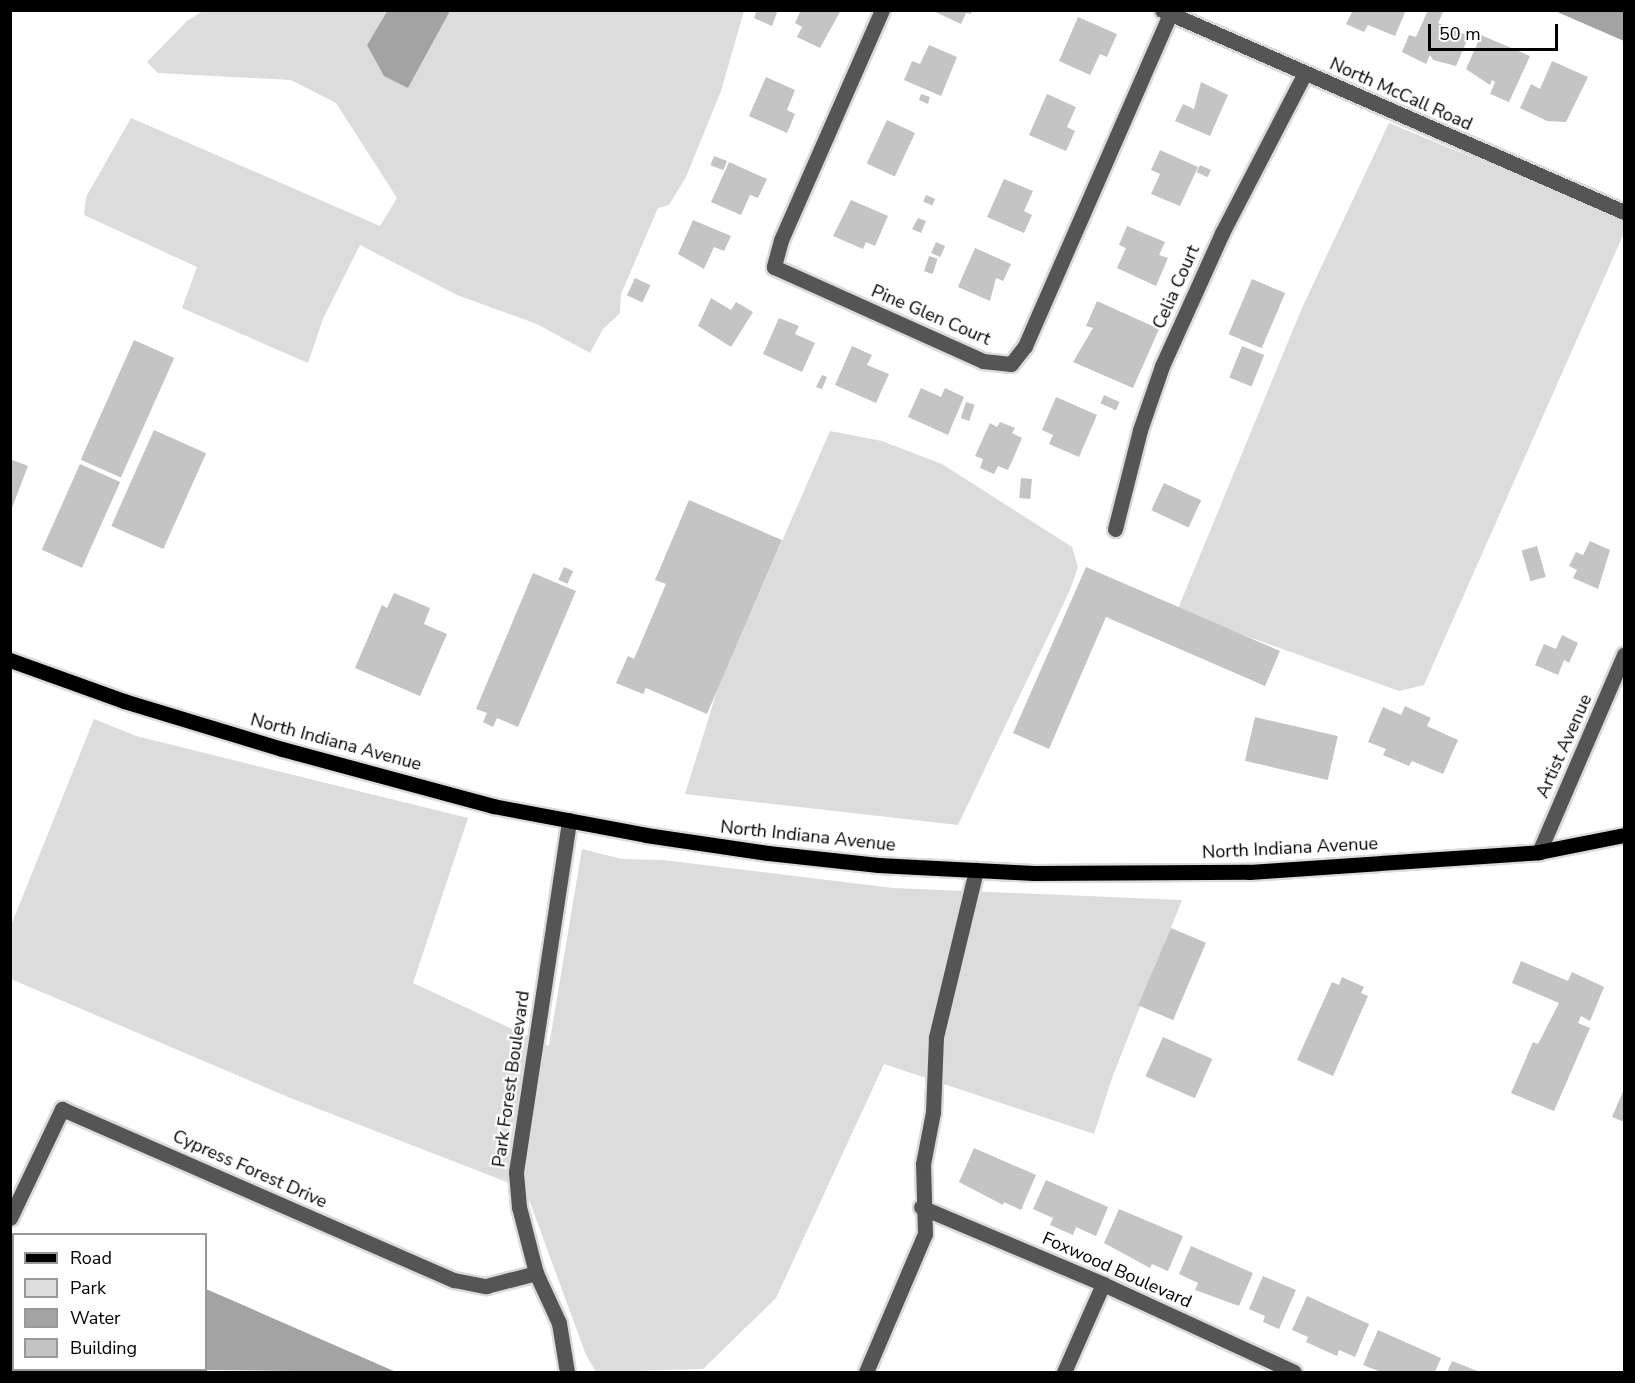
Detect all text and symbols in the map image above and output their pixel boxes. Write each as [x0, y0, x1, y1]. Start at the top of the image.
scale bar [1431, 12, 1562, 50]
text: 50 m [1439, 22, 1481, 46]
street label: North McCall Road [1326, 53, 1476, 135]
street label: Celia Court [1148, 242, 1204, 332]
street label: Pine Glen Court [868, 280, 994, 350]
street label: Artist Avenue [1532, 691, 1596, 801]
street label: North Indiana Avenue [248, 709, 424, 775]
street label: North Indiana Avenue [719, 816, 897, 856]
street label: North Indiana Avenue [1202, 833, 1378, 863]
street label: Park Forest Boulevard [488, 989, 534, 1169]
street label: Cypress Forest Drive [169, 1125, 331, 1213]
street label: Foxwood Boulevard [1039, 1227, 1195, 1313]
legend [12, 1233, 207, 1371]
text: Road [70, 1246, 112, 1270]
text: Park [70, 1276, 106, 1300]
text: Water [70, 1306, 121, 1330]
text: Building [70, 1336, 137, 1360]

